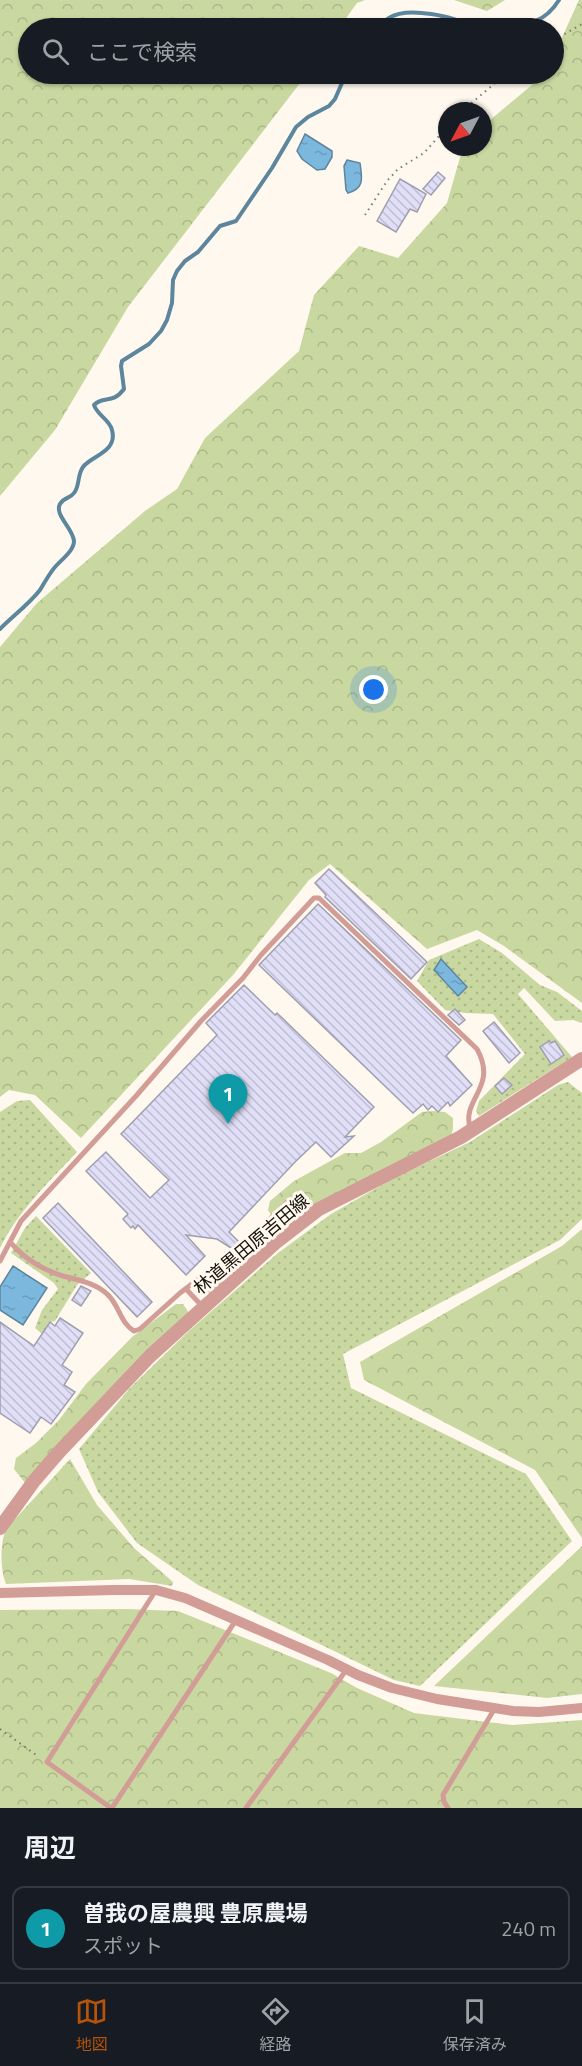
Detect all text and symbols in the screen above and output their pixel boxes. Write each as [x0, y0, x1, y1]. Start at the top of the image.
search box [18, 18, 564, 84]
icon: search [39, 35, 72, 68]
text: ここで検索 [87, 35, 197, 69]
north arrow [438, 102, 492, 156]
your location [359, 675, 388, 704]
pin: 1 [208, 1074, 248, 1124]
street label: 林道黒田原吉田線 [187, 1187, 315, 1301]
text: 周辺 [24, 1828, 76, 1867]
text: 曽我の屋農興 豊原農場 [83, 1896, 308, 1930]
text: 1 [40, 1913, 51, 1944]
text: 240 m [501, 1913, 556, 1944]
text: スポット [83, 1930, 163, 1961]
tab: 地図 [75, 1995, 108, 2056]
tab: 経路 [259, 1995, 292, 2056]
tab: 保存済み [443, 1995, 507, 2056]

